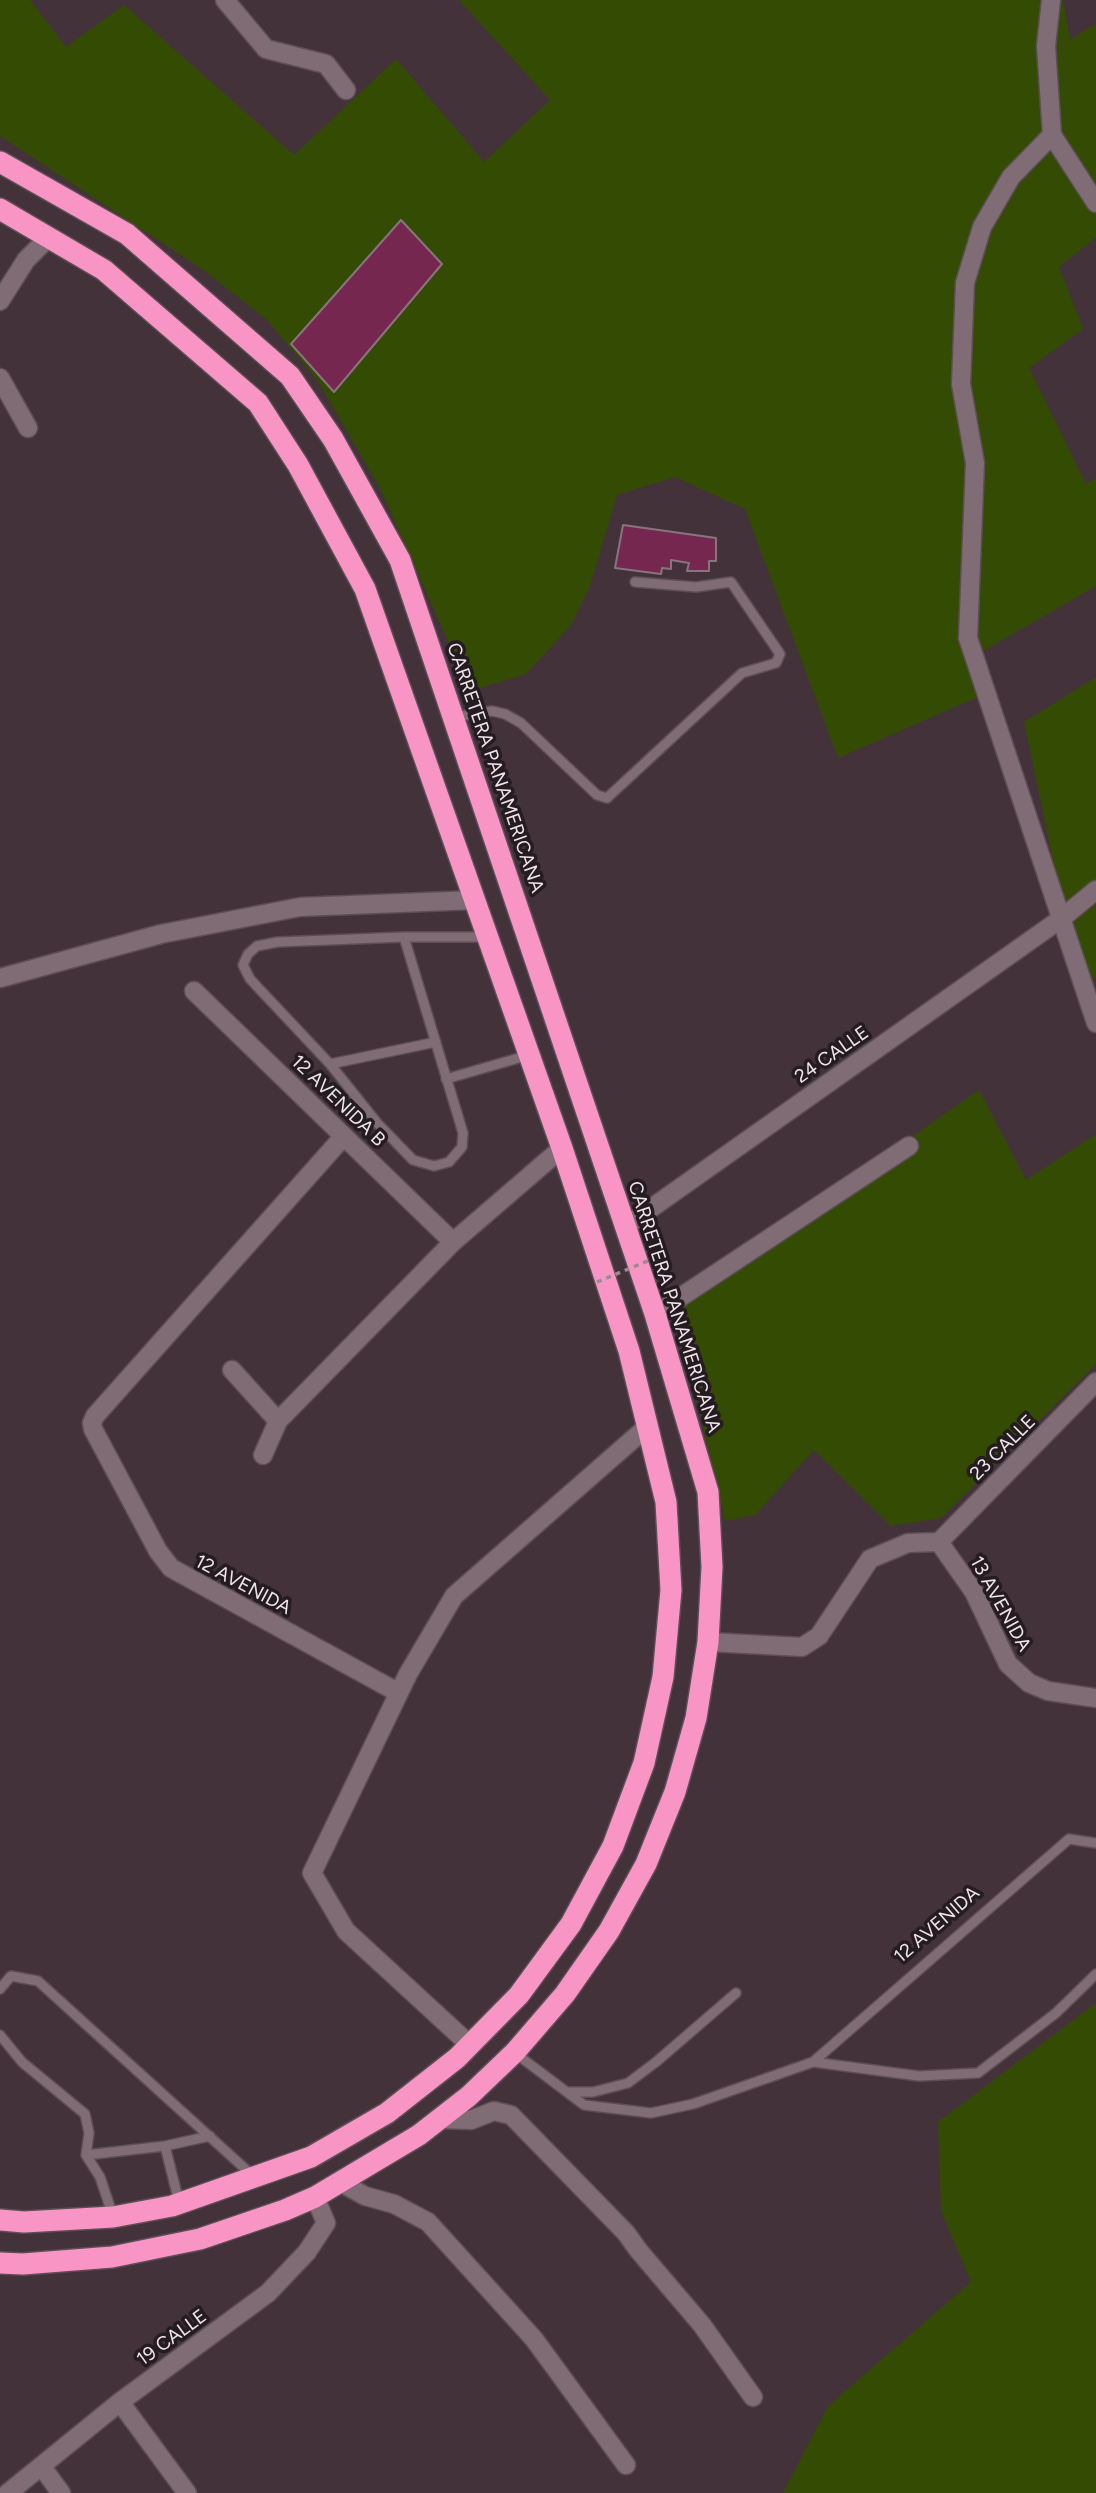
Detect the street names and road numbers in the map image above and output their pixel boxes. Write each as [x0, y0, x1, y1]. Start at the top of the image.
street label: CARRETERA PANAMERICANA [441, 640, 549, 896]
street label: 24 CALLE [791, 1021, 873, 1089]
street label: 12 AVENIDA B [286, 1051, 390, 1151]
street label: CARRETERA PANAMERICANA [623, 1179, 725, 1435]
street label: 23 CALLE [966, 1411, 1040, 1485]
street label: 12 AVENIDA [191, 1550, 295, 1620]
street label: 13 AVENIDA [965, 1553, 1035, 1655]
street label: 12 AVENIDA [890, 1882, 984, 1968]
street label: 19 CALLE [133, 2305, 211, 2371]

